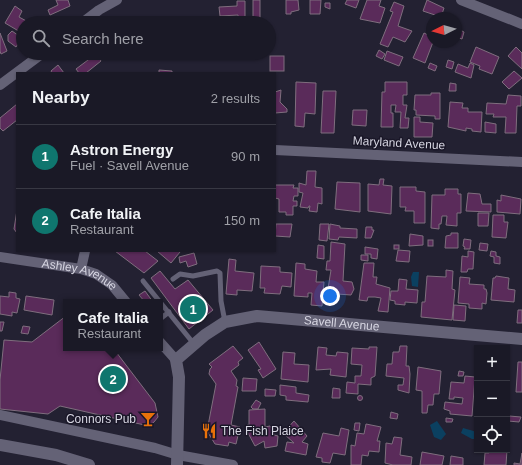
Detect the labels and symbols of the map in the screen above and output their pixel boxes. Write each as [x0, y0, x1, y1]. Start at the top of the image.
north arrow [426, 12, 462, 48]
street label: Maryland Avenue [352, 134, 446, 152]
street label: Ashley Avenue [41, 256, 120, 293]
your location [320, 286, 340, 306]
pin: 1 [180, 294, 206, 324]
street label: Savell Avenue [303, 313, 380, 334]
pin: 2 [100, 364, 126, 394]
bar icon: Connors Pub [139, 410, 157, 428]
place label: Connors Pub [66, 412, 136, 426]
restaurant icon: The Fish Plaice [200, 422, 218, 440]
place label: The Fish Plaice [221, 424, 304, 438]

